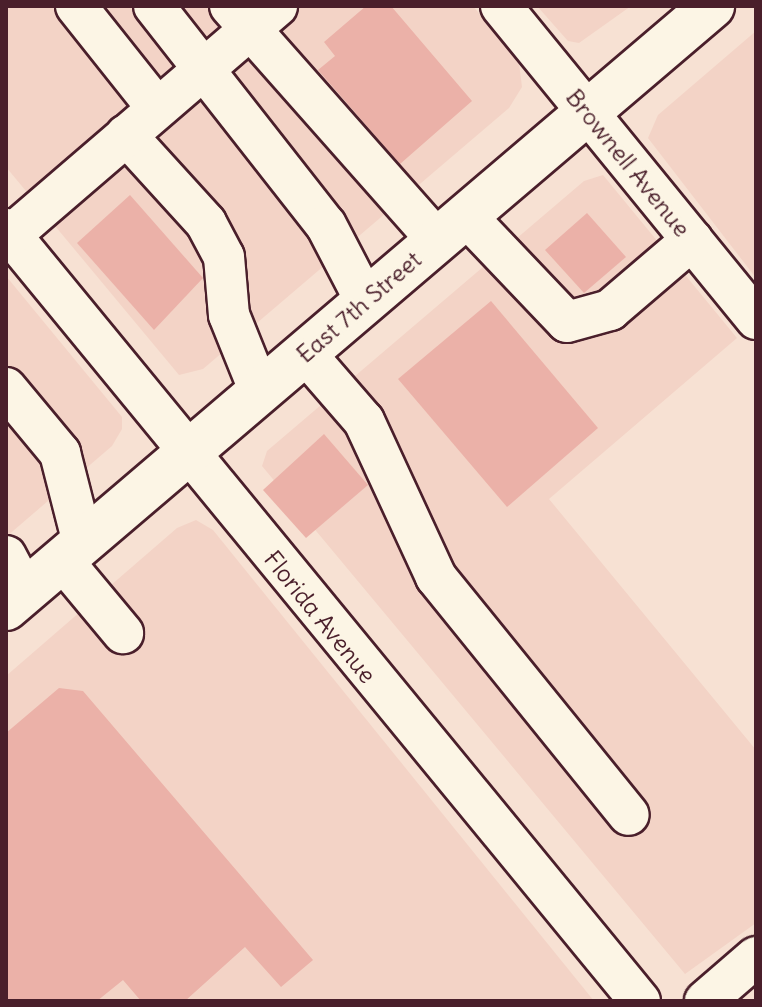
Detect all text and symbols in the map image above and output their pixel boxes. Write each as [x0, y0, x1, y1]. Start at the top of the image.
street label: Brownell Avenue [560, 83, 696, 243]
street label: East 7th Street [291, 245, 427, 369]
street label: Florida Avenue [258, 545, 382, 689]

